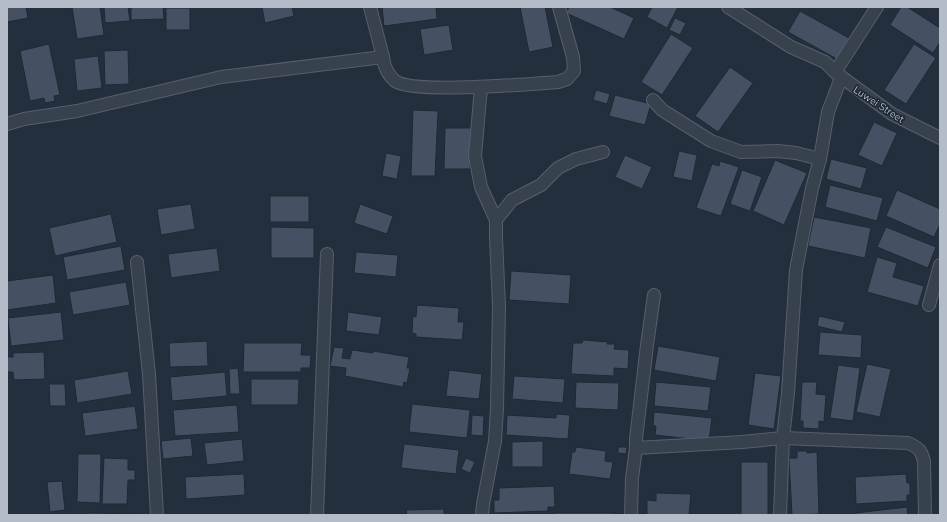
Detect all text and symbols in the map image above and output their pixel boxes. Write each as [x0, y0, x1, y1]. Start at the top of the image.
street label: Luwei Street [851, 83, 907, 126]

